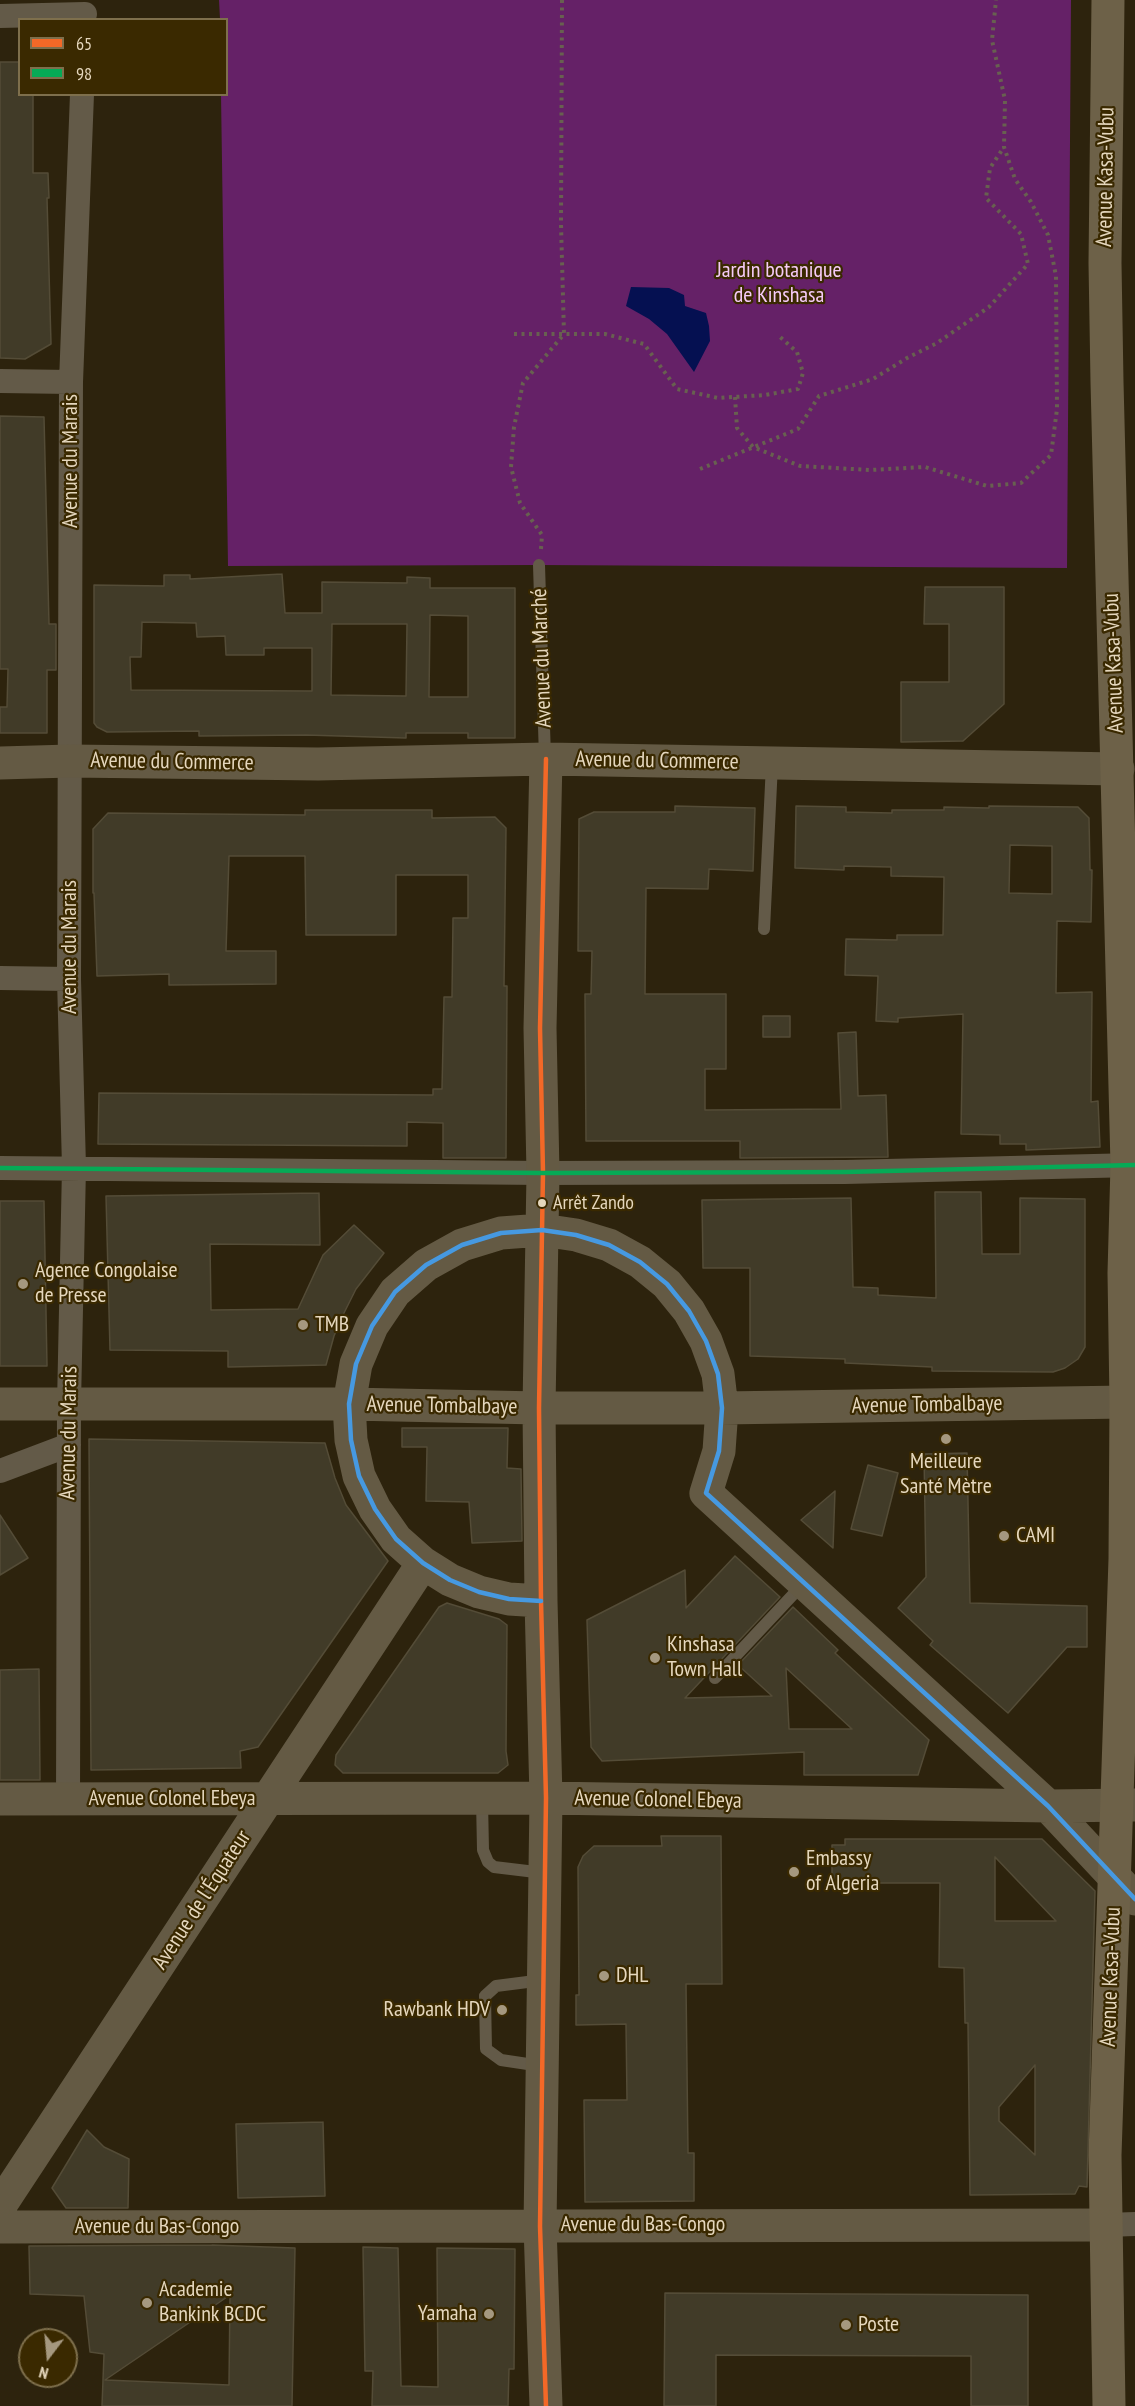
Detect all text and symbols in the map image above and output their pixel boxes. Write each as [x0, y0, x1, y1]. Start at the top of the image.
legend [18, 18, 228, 96]
text: 65 [76, 32, 92, 55]
text: 98 [76, 62, 92, 85]
street label: Avenue Kasa-Vubu [1092, 107, 1120, 247]
park label: Jardin botanique de Kinshasa [716, 258, 842, 310]
street label: Avenue du Marais [58, 394, 84, 528]
street label: Avenue du Marché [526, 588, 558, 728]
street label: Avenue Kasa-Vubu [1098, 593, 1130, 733]
street label: Avenue du Commerce [575, 746, 739, 776]
street label: Avenue du Commerce [90, 747, 254, 777]
street label: Avenue du Marais [57, 880, 83, 1014]
place label: Arrêt Zando [553, 1191, 634, 1215]
marker: Arrêt Zando [536, 1197, 548, 1209]
place label: Agence Congolaise de Presse [35, 1258, 177, 1310]
marker: Agence Congolaise de Presse [16, 1277, 30, 1291]
place label: TMB [315, 1312, 349, 1338]
marker: TMB [296, 1318, 310, 1332]
street label: Avenue du Marais [55, 1366, 83, 1500]
street label: Avenue Tombalbaye [851, 1390, 1003, 1420]
street label: Avenue Tombalbaye [366, 1391, 518, 1421]
marker: Meilleure Santé Mètre [939, 1432, 953, 1446]
place label: Meilleure Santé Mètre [900, 1449, 992, 1500]
place label: CAMI [1016, 1523, 1055, 1549]
marker: CAMI [997, 1529, 1011, 1543]
place label: Kinshasa Town Hall [667, 1632, 742, 1684]
marker: Kinshasa Town Hall [648, 1651, 662, 1665]
street label: Avenue Colonel Ebeya [574, 1785, 742, 1815]
street label: Avenue Colonel Ebeya [88, 1786, 256, 1812]
street label: Avenue de l'Équateur [147, 1826, 257, 1974]
place label: Embassy of Algeria [806, 1846, 879, 1898]
marker: Embassy of Algeria [787, 1865, 801, 1879]
street label: Avenue Kasa-Vubu [1095, 1907, 1127, 2047]
place label: DHL [616, 1963, 648, 1989]
marker: DHL [597, 1969, 611, 1983]
place label: Rawbank HDV [383, 1997, 490, 2023]
marker: Rawbank HDV [495, 2003, 509, 2017]
street label: Avenue du Bas-Congo [561, 2212, 725, 2238]
street label: Avenue du Bas-Congo [75, 2214, 239, 2240]
place label: Academie Bankink BCDC [159, 2277, 266, 2328]
marker: Academie Bankink BCDC [140, 2296, 154, 2310]
place label: Yamaha [418, 2301, 477, 2327]
marker: Yamaha [482, 2307, 496, 2321]
place label: Poste [858, 2312, 899, 2338]
marker: Poste [839, 2318, 853, 2332]
north arrow [18, 2328, 78, 2388]
text: N [37, 2363, 51, 2384]

